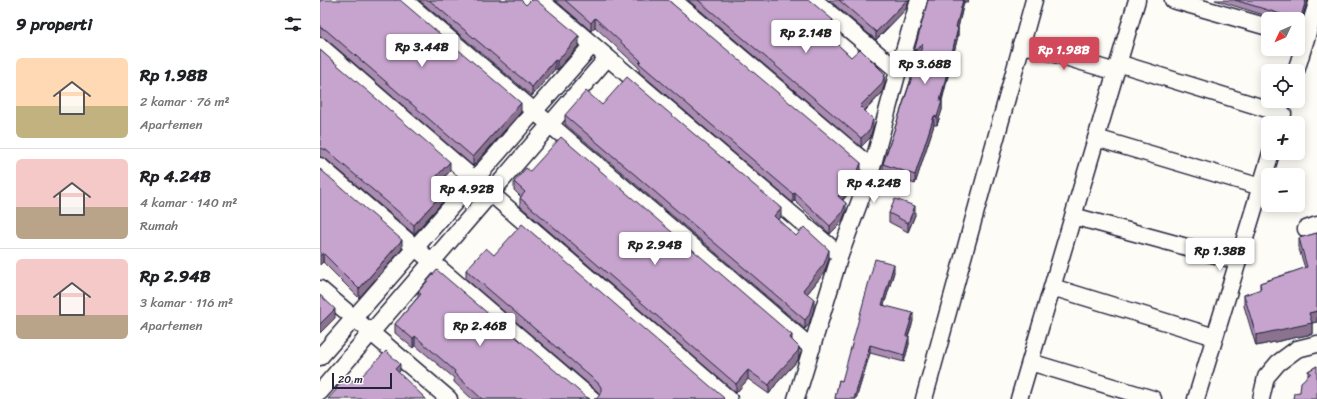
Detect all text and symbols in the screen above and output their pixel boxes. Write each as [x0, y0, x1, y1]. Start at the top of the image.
text: 9 properti [16, 9, 92, 39]
north arrow [1261, 12, 1305, 56]
map controls [1261, 12, 1305, 212]
icon: filters [282, 13, 304, 35]
pin: Rp 2.14B [765, 20, 847, 54]
text: Rp 2.14B [780, 21, 832, 44]
pin: Rp 3.44B [381, 34, 463, 68]
text: Rp 3.44B [395, 35, 449, 58]
pin: Rp 1.98B [1023, 37, 1105, 71]
text: Rp 1.98B [1038, 38, 1090, 61]
pin: Rp 3.68B [884, 51, 966, 85]
text: Rp 3.68B [899, 52, 951, 75]
text: Rp 1.98B [140, 60, 208, 90]
button: locate [1261, 64, 1305, 108]
icon: home [48, 74, 96, 122]
text: 2 kamar · 76 m² [140, 90, 230, 113]
text: Apartemen [140, 113, 202, 136]
button: + [1261, 116, 1305, 160]
text: Rp 4.24B [140, 161, 211, 191]
button: − [1261, 168, 1305, 212]
pin: Rp 4.24B [833, 170, 915, 204]
text: Rp 4.24B [847, 171, 901, 194]
icon: home [48, 175, 96, 223]
pin: Rp 4.92B [426, 176, 508, 210]
text: Rp 4.92B [440, 177, 494, 200]
text: 4 kamar · 140 m² [140, 191, 237, 214]
text: Rumah [140, 214, 178, 237]
pin: Rp 2.94B [614, 232, 696, 266]
text: Rp 2.94B [628, 233, 682, 256]
pin: Rp 1.38B [1179, 238, 1261, 272]
text: Rp 1.38B [1195, 239, 1245, 262]
text: Rp 2.94B [140, 261, 210, 291]
icon: home [48, 275, 96, 323]
text: 3 kamar · 116 m² [140, 291, 233, 314]
pin: Rp 2.46B [439, 313, 521, 347]
text: Apartemen [140, 314, 202, 337]
text: Rp 2.46B [453, 314, 507, 337]
text: 20 m [338, 370, 363, 389]
scale bar [332, 371, 392, 390]

